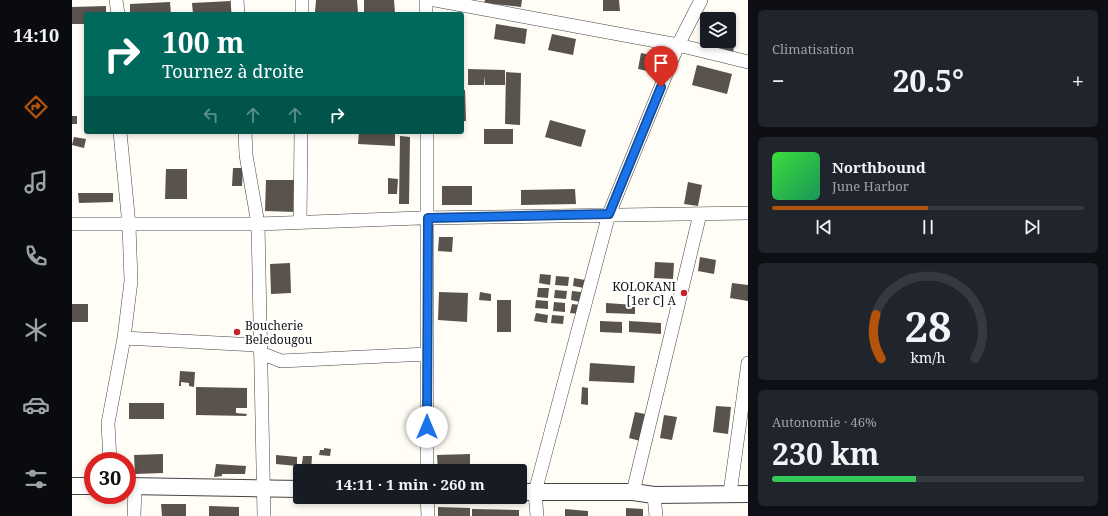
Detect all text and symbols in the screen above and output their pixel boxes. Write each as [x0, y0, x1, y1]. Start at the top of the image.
map controls [700, 12, 736, 48]
button: layers [700, 12, 736, 48]
text: 14:10 [13, 23, 59, 47]
text: 100 m [162, 23, 244, 61]
icon: right [96, 28, 148, 80]
text: Climatisation [772, 40, 854, 58]
pin [644, 46, 678, 87]
icon: arrive [650, 52, 672, 74]
text: Tournez à droite [162, 59, 304, 83]
text: 20.5° [892, 60, 964, 101]
text: − [772, 65, 785, 95]
text: + [1072, 65, 1084, 95]
icon: directions [22, 93, 50, 121]
icon: left [200, 104, 222, 126]
icon: ahead [242, 104, 264, 126]
icon: ahead [284, 104, 306, 126]
icon: right [326, 104, 348, 126]
text: Northbound [832, 157, 926, 177]
icon: music [22, 168, 50, 196]
text: June Harbor [832, 177, 909, 195]
icon: previous [813, 216, 835, 238]
icon: pause [917, 216, 939, 238]
icon: next [1021, 216, 1043, 238]
icon: phone [22, 242, 50, 270]
place label: KOLOKANI [1er C] A [612, 278, 677, 309]
marker: KOLOKANI [1er C] A [679, 288, 689, 298]
text: 28 [904, 298, 952, 354]
icon: climate [22, 316, 50, 344]
place label: Boucherie Beledougou [245, 317, 313, 348]
marker: Boucherie Beledougou [232, 327, 242, 337]
text: km/h [910, 348, 946, 367]
icon: car [22, 391, 50, 419]
position arrow [406, 406, 448, 448]
text: Autonomie · 46% [772, 413, 877, 431]
text: 230 km [772, 433, 879, 474]
speed limit sign: 30 [84, 452, 136, 504]
icon: filters [22, 465, 50, 493]
text: 14:11 · 1 min · 260 m [335, 474, 485, 494]

